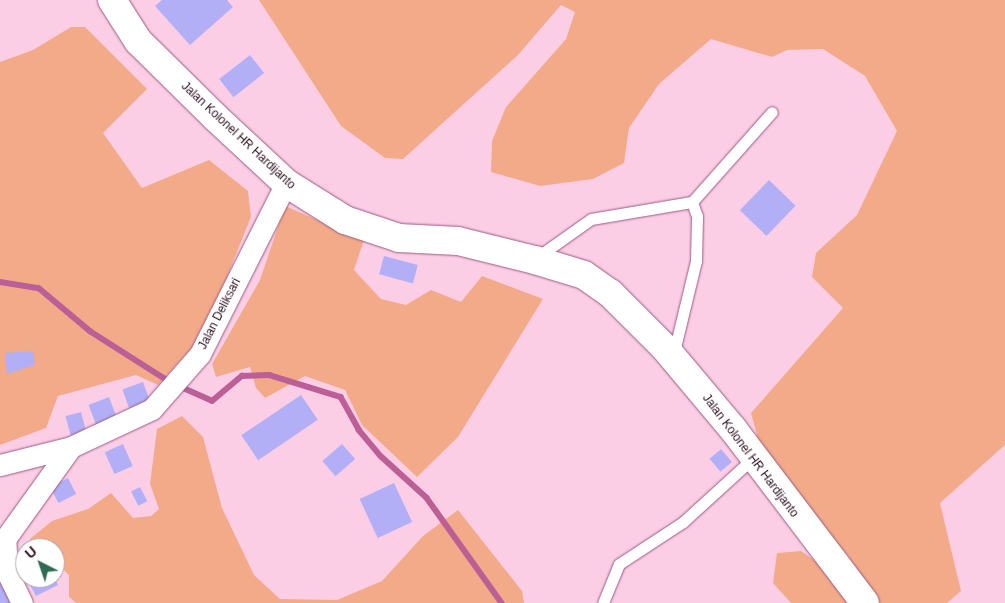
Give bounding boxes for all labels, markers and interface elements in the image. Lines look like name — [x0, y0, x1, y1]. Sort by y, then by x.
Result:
street label: Jalan Kolonel HR Hardijanto — [178, 79, 298, 193]
street label: Jalan Deliksari — [196, 276, 244, 352]
street label: Jalan Kolonel HR Hardijanto — [699, 391, 801, 521]
north arrow — [15, 538, 65, 588]
text: U — [22, 543, 40, 562]

